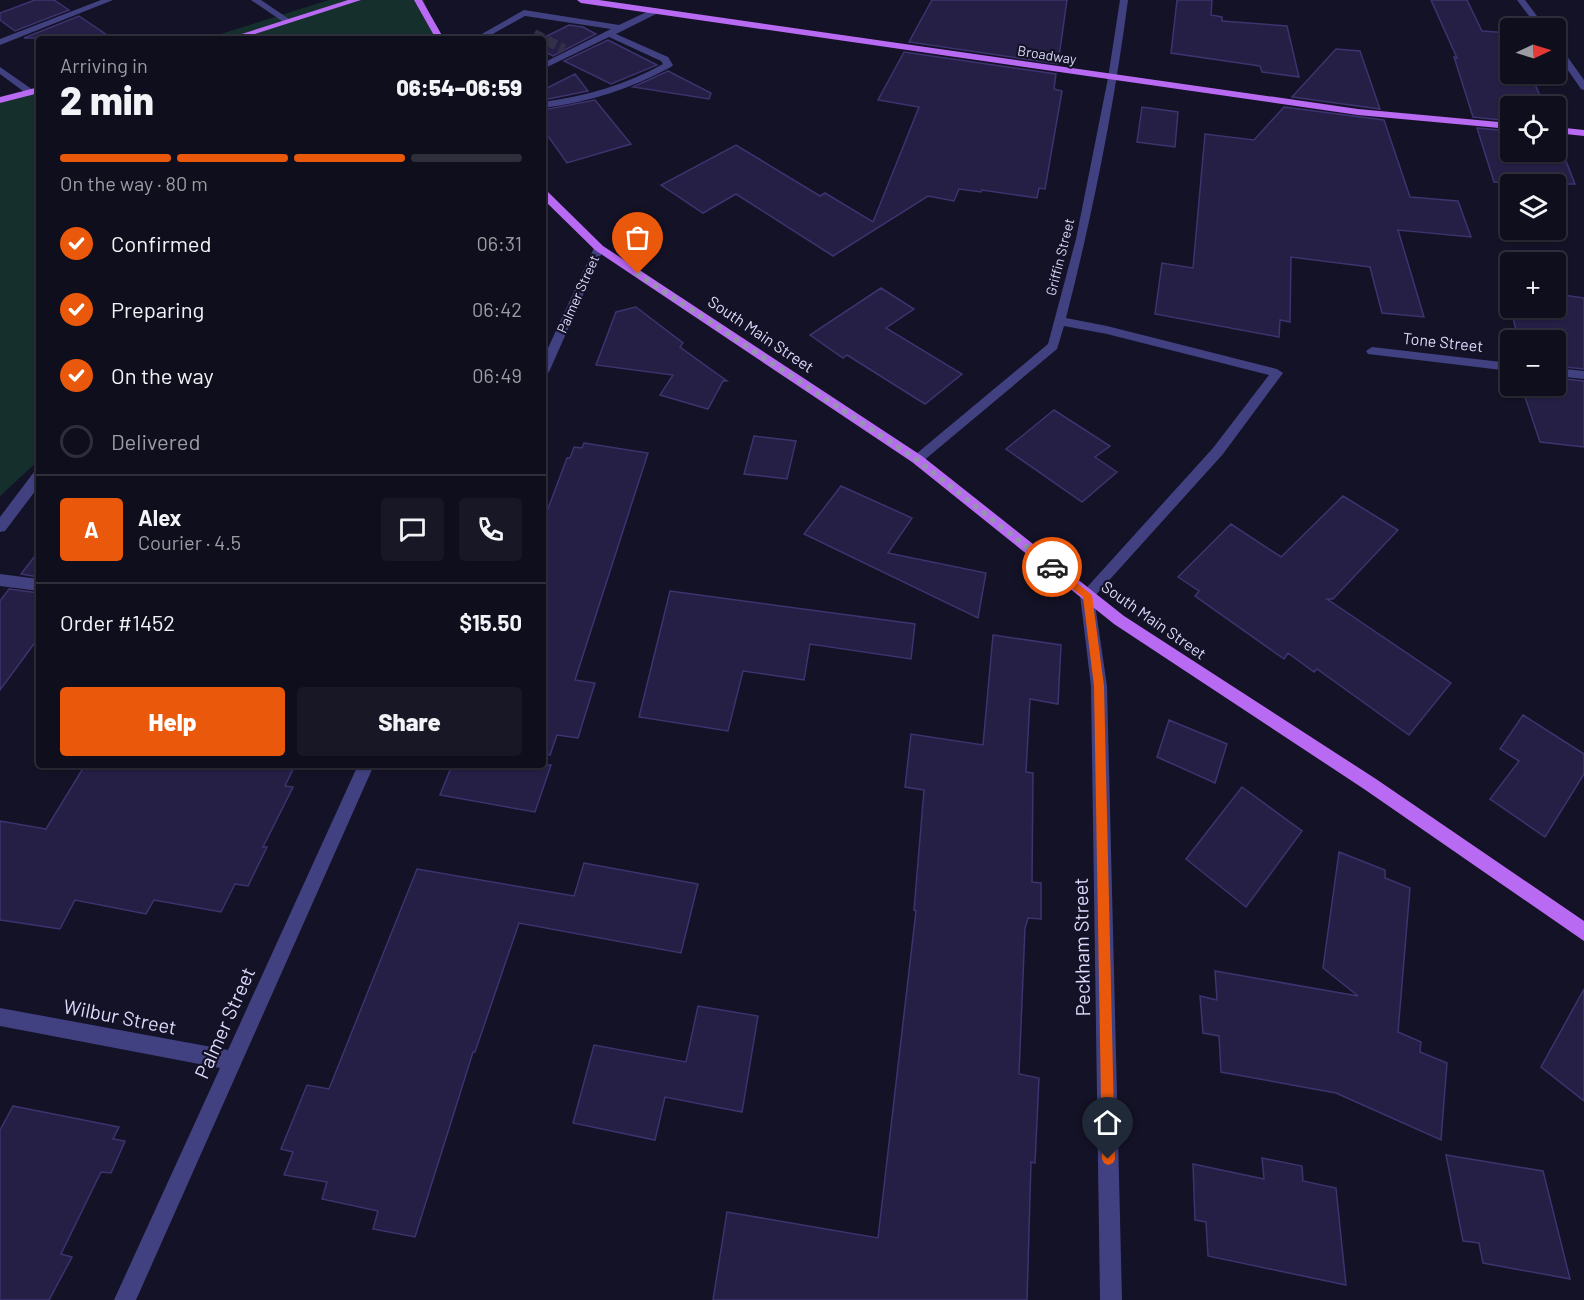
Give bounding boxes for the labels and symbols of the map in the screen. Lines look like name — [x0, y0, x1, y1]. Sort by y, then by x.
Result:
north arrow — [1500, 18, 1566, 84]
street label: Broadway — [1016, 41, 1078, 68]
pin — [612, 212, 663, 274]
street label: Griffin Street — [1042, 217, 1077, 297]
street label: Palmer Street — [553, 252, 602, 335]
street label: South Main Street — [705, 291, 818, 376]
street label: Tone Street — [1402, 328, 1484, 355]
courier — [1022, 537, 1082, 597]
street label: South Main Street — [1098, 576, 1210, 663]
street label: Peckham Street — [1068, 877, 1094, 1017]
street label: Palmer Street — [189, 963, 259, 1082]
street label: Wilbur Street — [62, 993, 179, 1039]
pin — [1082, 1097, 1133, 1159]

